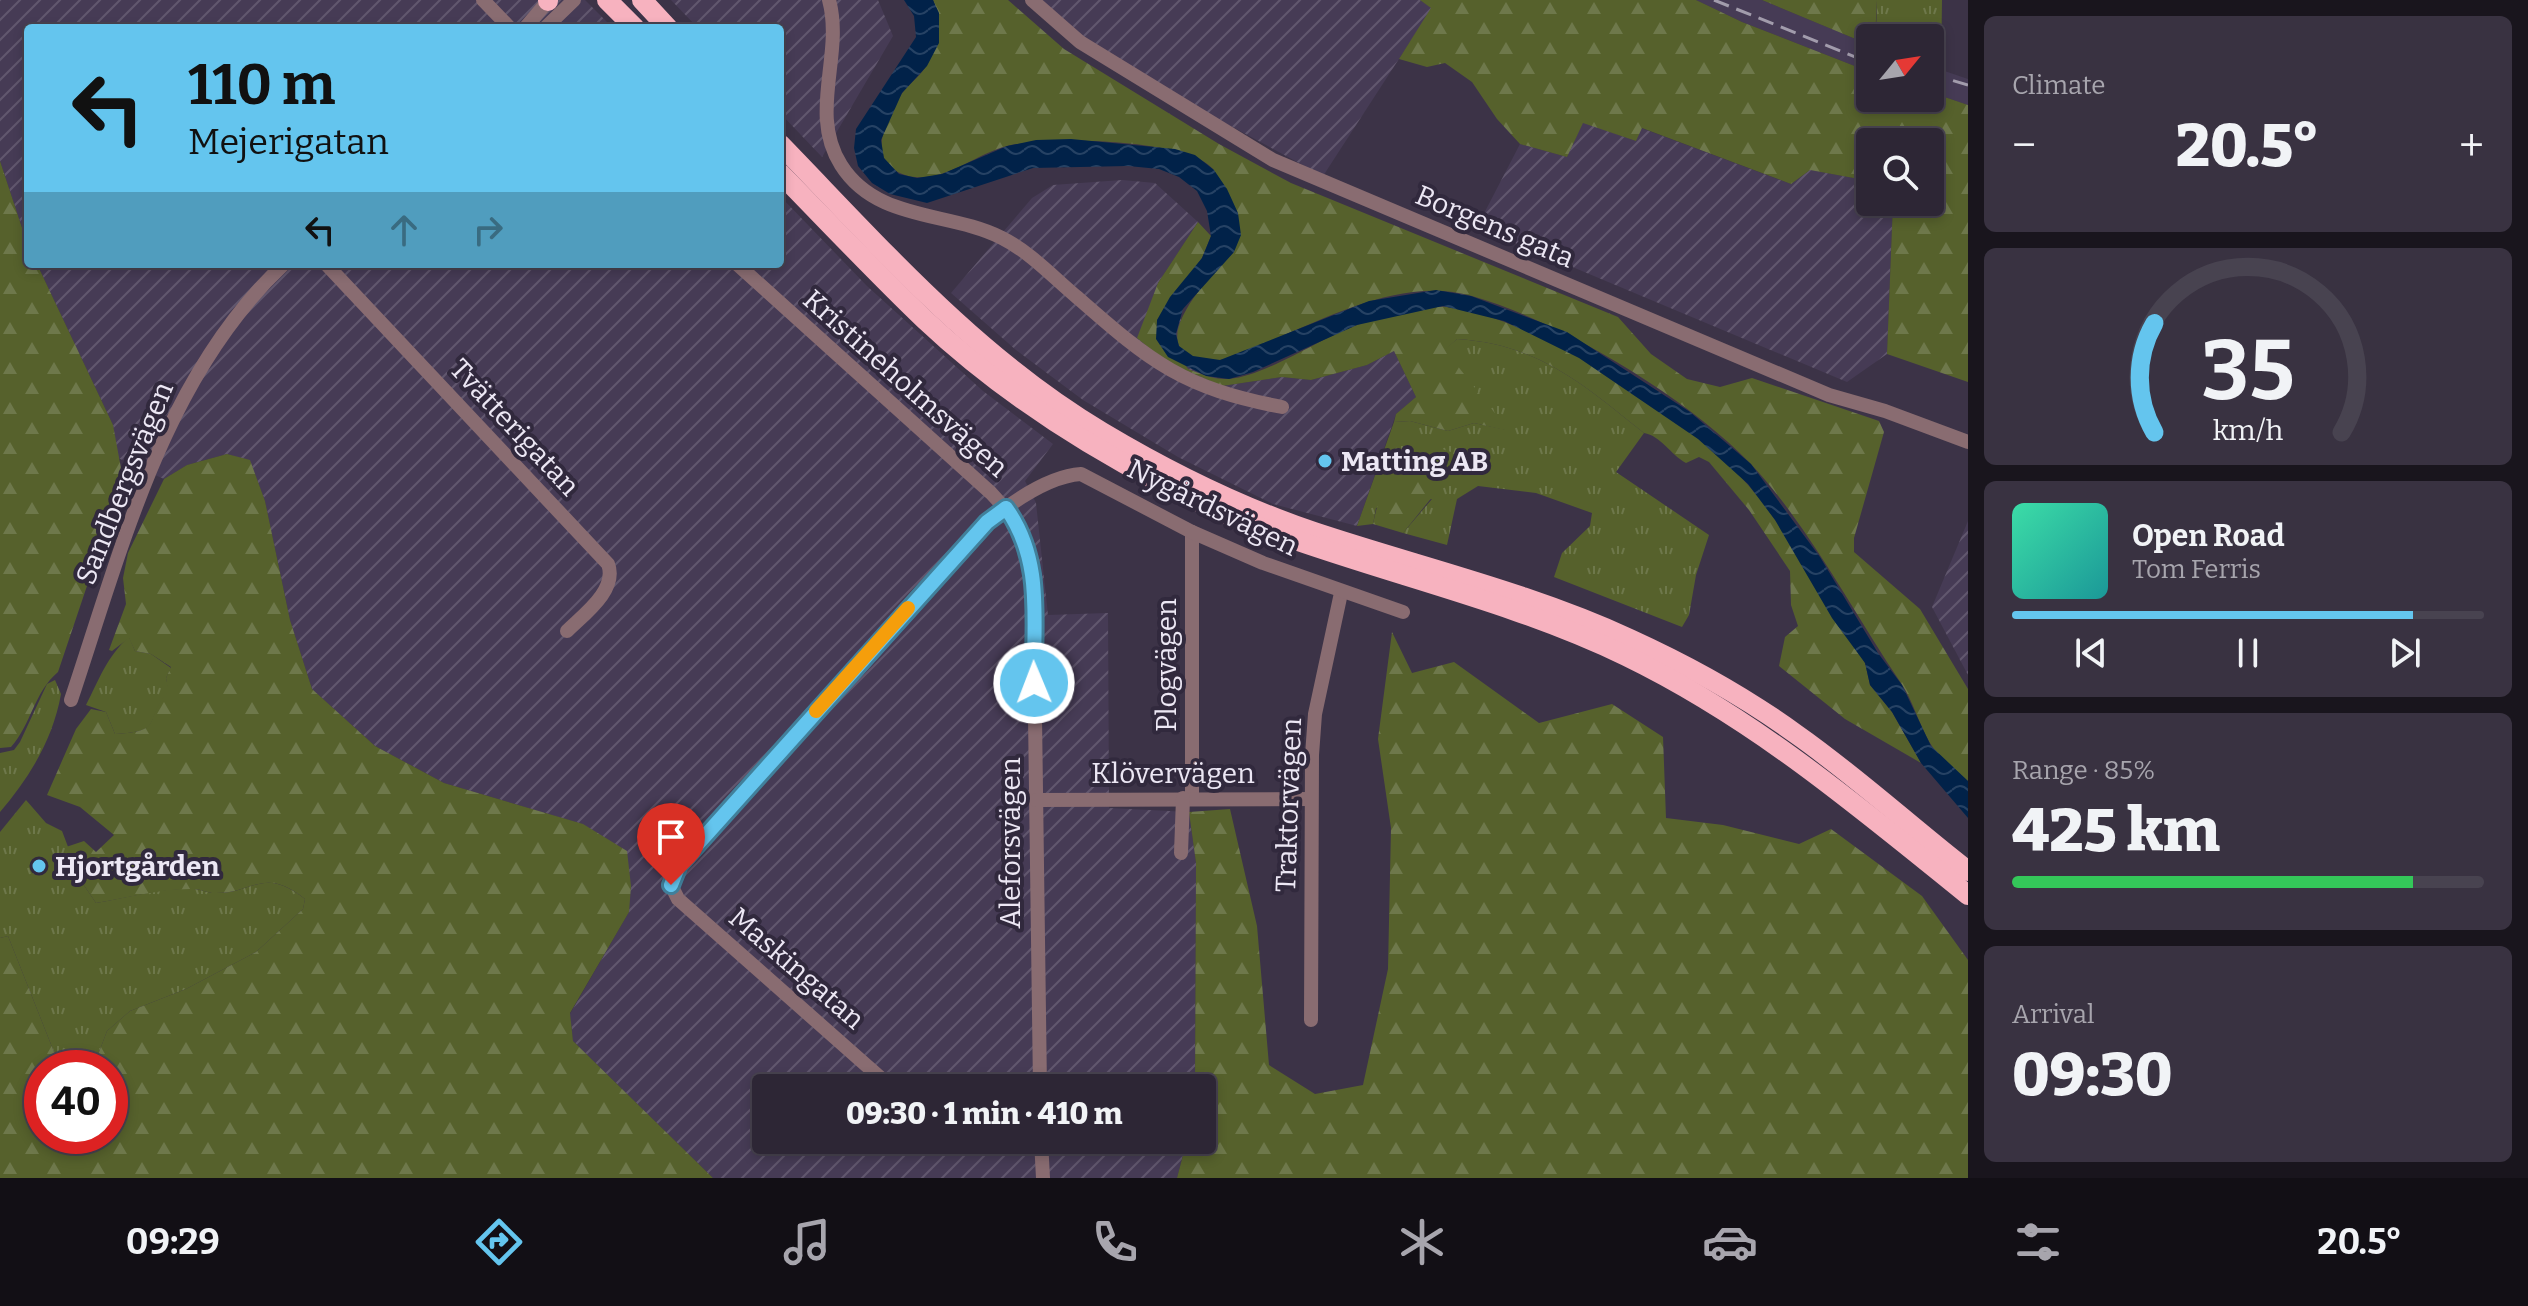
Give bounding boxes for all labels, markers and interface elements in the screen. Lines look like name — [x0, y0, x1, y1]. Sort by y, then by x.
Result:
north arrow — [1856, 24, 1944, 112]
map controls — [1856, 24, 1944, 216]
text: 110 m — [188, 52, 335, 119]
icon: left — [56, 56, 160, 160]
text: Climate — [2012, 70, 2106, 101]
text: 20.5° — [2176, 110, 2319, 182]
text: − — [2012, 119, 2036, 172]
text: + — [2459, 119, 2484, 172]
text: Mejerigatan — [188, 120, 389, 164]
button: search — [1856, 128, 1944, 216]
street label: Borgens gata — [1411, 178, 1579, 275]
icon: left — [298, 208, 342, 252]
icon: ahead — [382, 208, 426, 252]
icon: right — [466, 208, 510, 252]
street label: Kristineholmsvägen — [797, 283, 1015, 484]
text: 35 — [2201, 320, 2295, 420]
street label: Tvätterigatan — [443, 352, 586, 503]
street label: Sandbergsvägen — [69, 377, 180, 589]
text: km/h — [2213, 413, 2284, 448]
place label: Matting AB — [1341, 445, 1488, 478]
street label: Nygårdsvägen — [1122, 452, 1304, 563]
marker: Matting AB — [1316, 452, 1334, 470]
text: Open Road — [2132, 518, 2285, 554]
text: Tom Ferris — [2132, 554, 2261, 585]
street label: Plogvägen — [1150, 598, 1183, 732]
icon: previous — [2069, 631, 2113, 675]
icon: pause — [2226, 631, 2270, 675]
icon: next — [2383, 631, 2427, 675]
position arrow — [992, 641, 1076, 725]
street label: Traktorvägen — [1269, 717, 1308, 893]
text: Range · 85% — [2012, 755, 2155, 786]
street label: Aleforsvägen — [994, 757, 1027, 929]
street label: Klövervägen — [1091, 757, 1255, 790]
text: 425 km — [2012, 795, 2220, 867]
pin — [637, 803, 705, 885]
icon: arrive — [649, 815, 693, 859]
place label: Hjortgården — [55, 850, 219, 883]
marker: Hjortgården — [30, 857, 48, 875]
street label: Maskingatan — [722, 901, 871, 1036]
text: Arrival — [2012, 999, 2094, 1030]
text: 09:30 — [2012, 1039, 2173, 1111]
speed limit sign: 40 — [24, 1050, 128, 1154]
text: 09:30 · 1 min · 410 m — [846, 1096, 1122, 1132]
icon: directions — [471, 1214, 527, 1270]
icon: music — [779, 1214, 835, 1270]
icon: phone — [1087, 1214, 1143, 1270]
icon: climate — [1394, 1214, 1450, 1270]
icon: car — [1702, 1214, 1758, 1270]
icon: filters — [2010, 1214, 2066, 1270]
text: 09:29 — [126, 1220, 220, 1264]
text: 20.5° — [2317, 1220, 2402, 1264]

